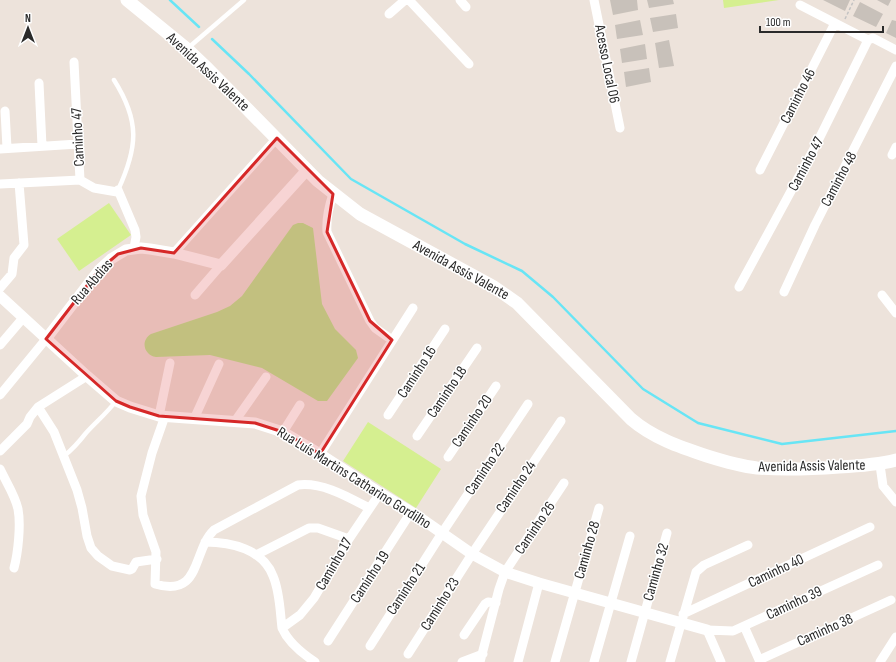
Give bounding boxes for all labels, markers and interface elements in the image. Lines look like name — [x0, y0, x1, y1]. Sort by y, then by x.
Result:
north arrow — [8, 8, 48, 48]
scale bar — [760, 8, 883, 34]
text: N — [25, 12, 31, 25]
text: 100 m — [766, 15, 791, 30]
street label: Acesso Local 06 — [590, 22, 624, 105]
street label: Avenida Assis Valente — [162, 28, 254, 115]
street label: Caminho 46 — [776, 65, 820, 127]
street label: Caminho 47 — [67, 107, 89, 167]
street label: Caminho 47 — [784, 134, 828, 194]
street label: Caminho 48 — [817, 148, 861, 210]
street label: Avenida Assis Valente — [409, 235, 512, 304]
street label: Rua Abdias — [67, 255, 117, 309]
street label: Caminho 16 — [393, 342, 441, 402]
street label: Caminho 18 — [423, 362, 471, 422]
street label: Caminho 20 — [447, 391, 497, 451]
street label: Rua Luís Martins Catharino Gordilho — [273, 423, 435, 533]
street label: Caminho 22 — [461, 439, 509, 499]
street label: Avenida Assis Valente — [757, 456, 866, 476]
street label: Caminho 24 — [492, 457, 540, 517]
street label: Caminho 26 — [511, 498, 559, 558]
street label: Caminho 28 — [570, 519, 604, 581]
street label: Caminho 17 — [311, 534, 357, 594]
street label: Caminho 32 — [639, 541, 673, 603]
street label: Caminho 19 — [346, 547, 394, 607]
street label: Caminho 40 — [745, 550, 807, 592]
street label: Caminho 21 — [382, 559, 430, 619]
street label: Caminho 23 — [416, 574, 464, 634]
street label: Caminho 39 — [763, 582, 825, 624]
street label: Caminho 38 — [794, 609, 856, 651]

